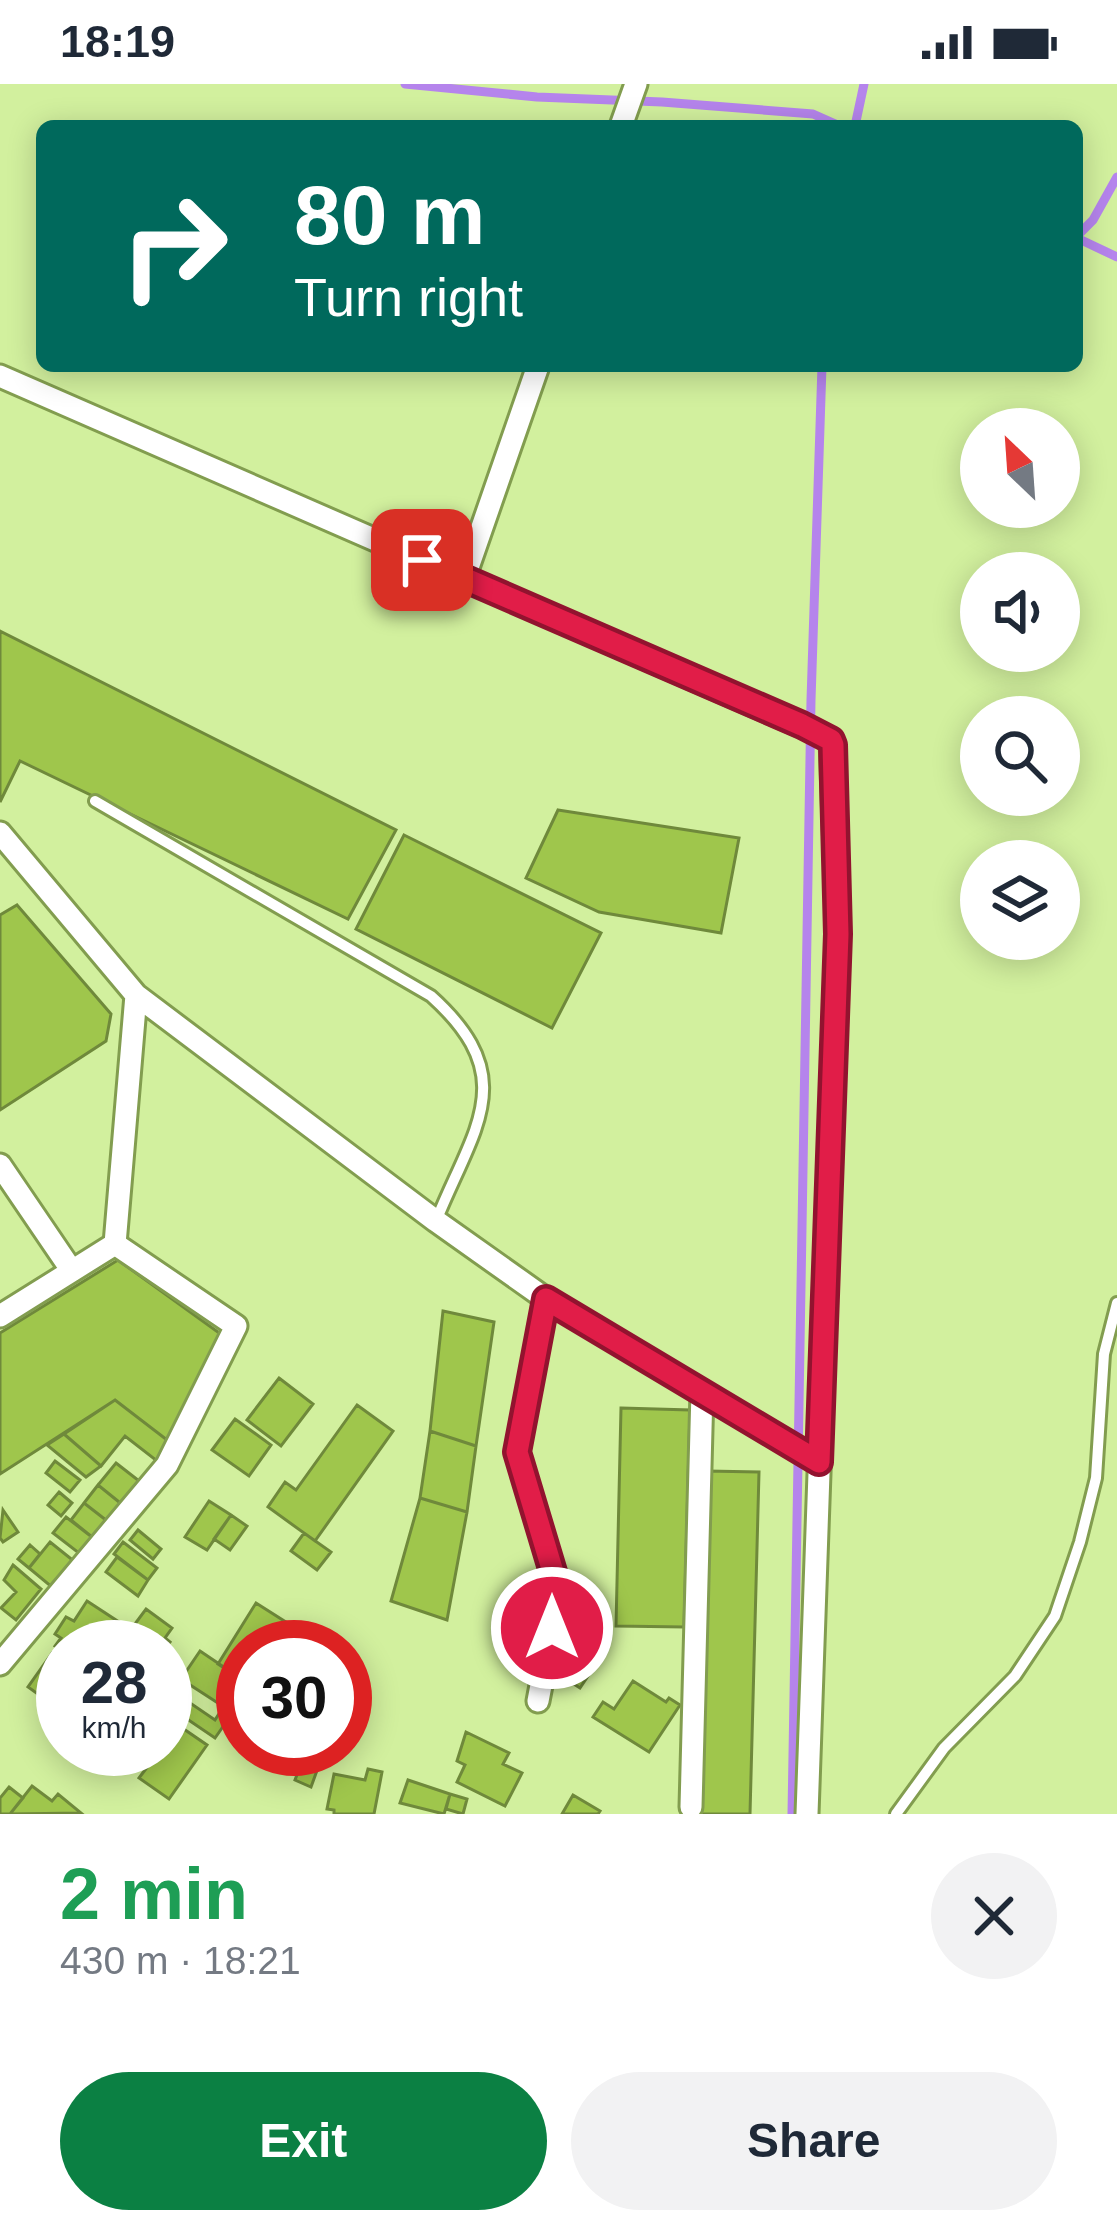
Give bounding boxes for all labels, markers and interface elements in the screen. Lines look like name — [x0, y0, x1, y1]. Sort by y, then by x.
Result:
text: 18:19 — [60, 16, 175, 67]
icon: right — [96, 168, 252, 324]
text: 80 m — [294, 168, 485, 262]
text: Turn right — [294, 267, 523, 327]
north arrow — [960, 408, 1080, 528]
map controls — [960, 408, 1080, 960]
pin — [371, 509, 473, 611]
icon: arrive — [389, 527, 455, 593]
button: sound — [960, 552, 1080, 672]
button: search — [960, 696, 1080, 816]
button: layers — [960, 840, 1080, 960]
position arrow — [489, 1565, 615, 1691]
speed limit sign: 30 — [216, 1620, 372, 1776]
text: 28 — [81, 1649, 147, 1716]
text: km/h — [81, 1711, 147, 1744]
button: close — [931, 1853, 1057, 1979]
text: 2 min — [60, 1854, 248, 1934]
text: 430 m · 18:21 — [60, 1939, 301, 1982]
button: Exit — [60, 2072, 547, 2210]
button: Share — [571, 2072, 1057, 2210]

